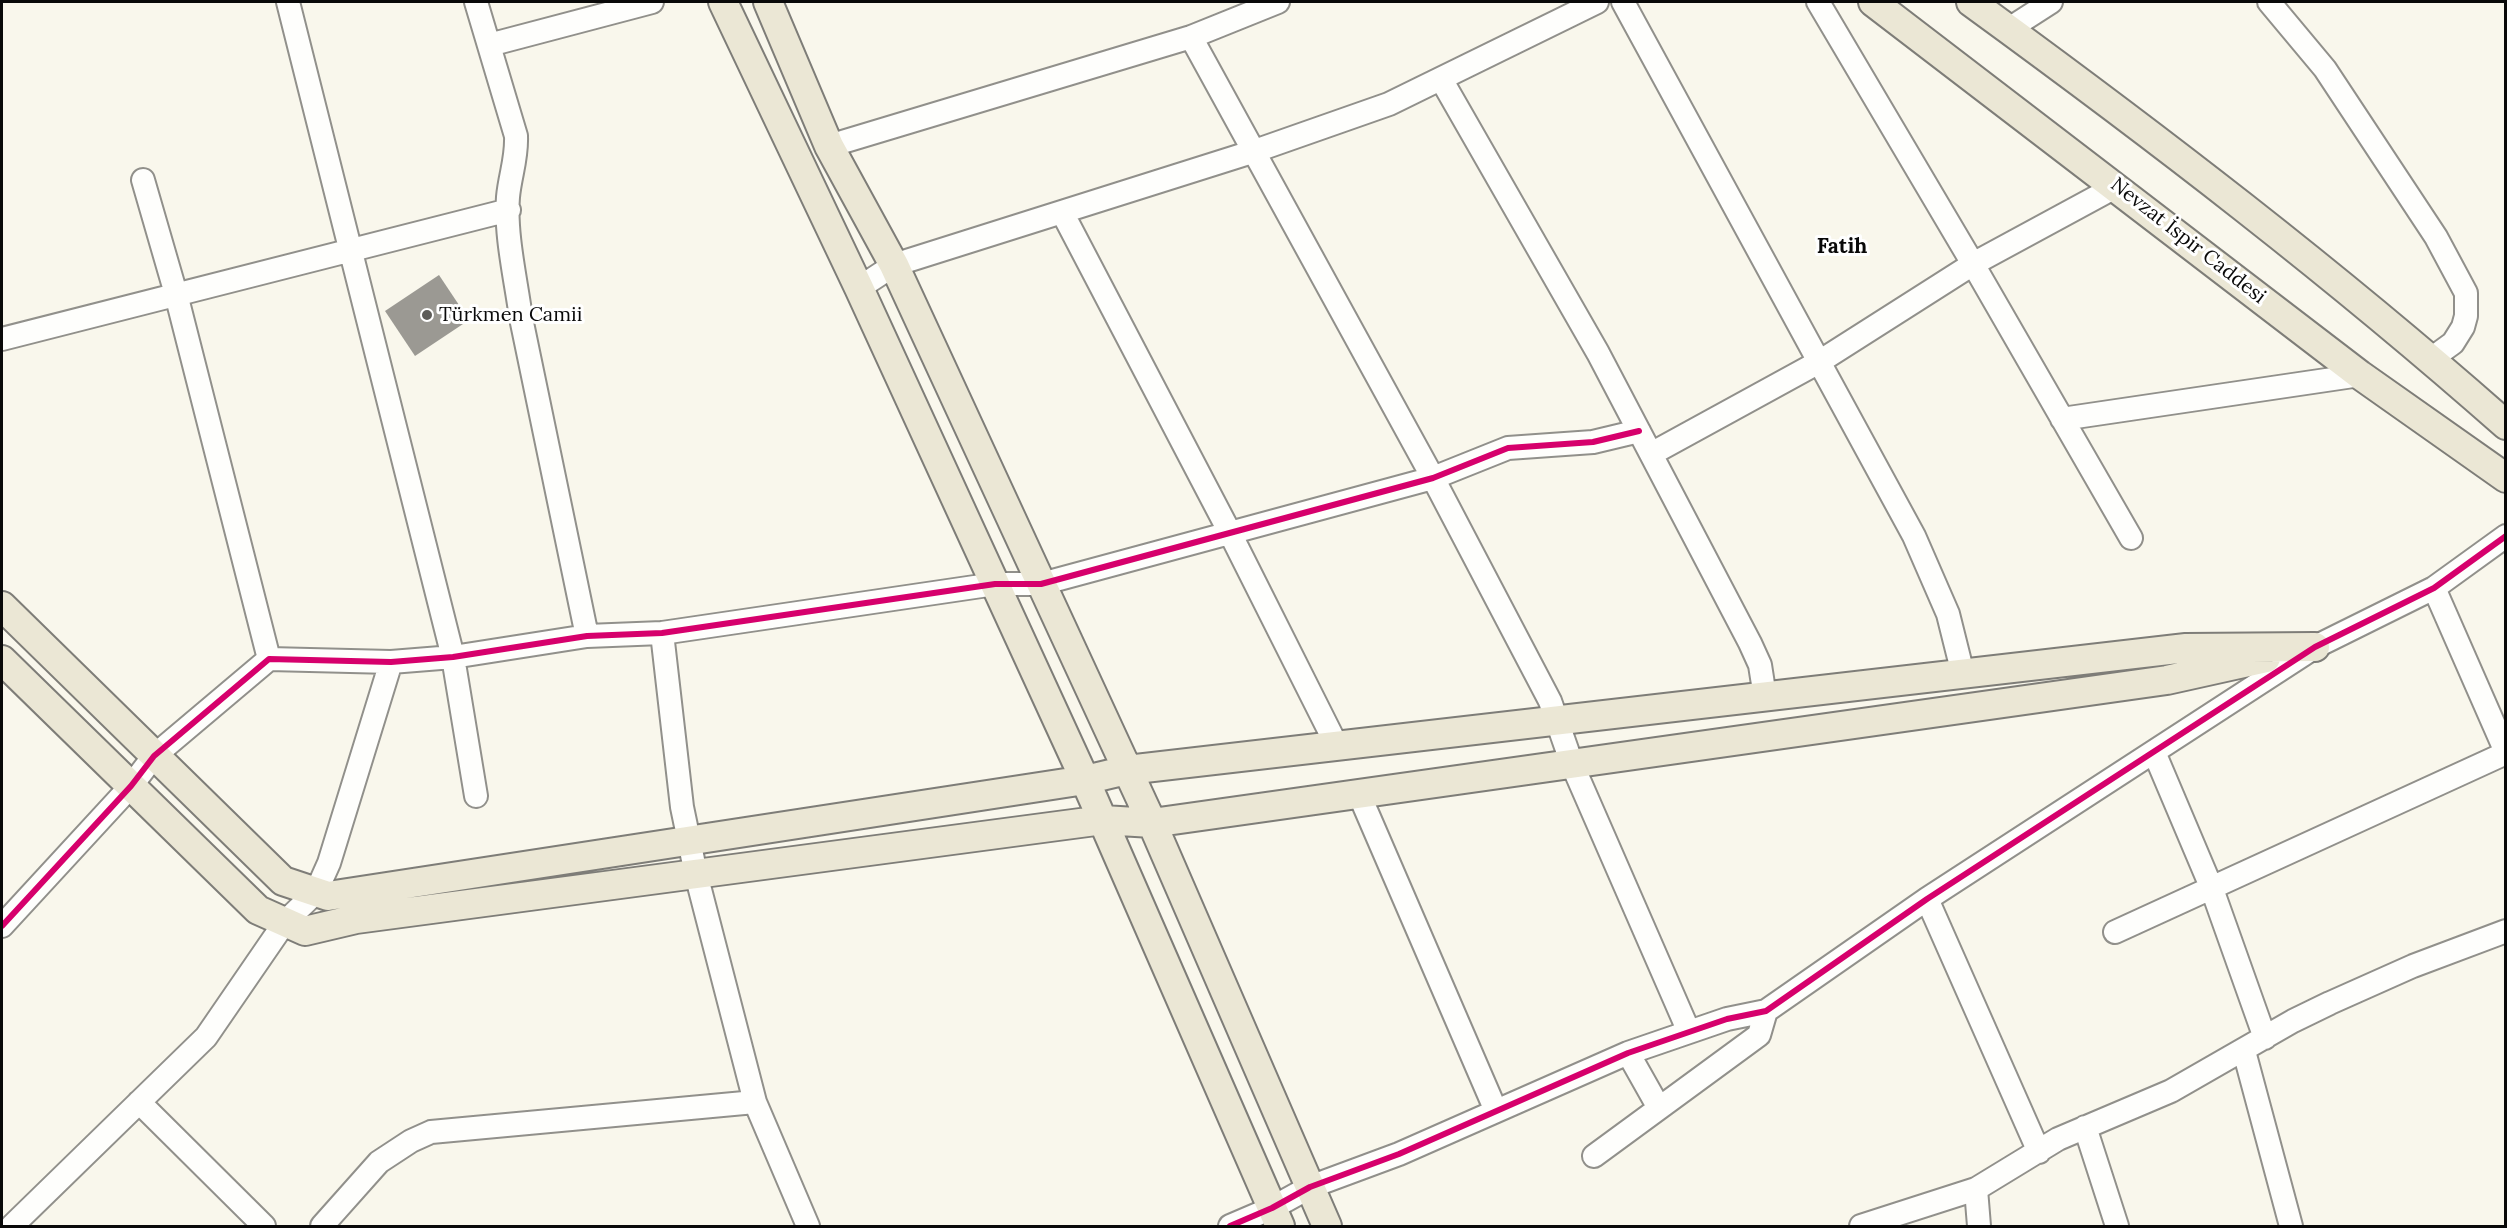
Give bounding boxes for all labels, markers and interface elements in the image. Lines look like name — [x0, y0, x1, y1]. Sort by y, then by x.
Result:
street label: Nevzat İspir Caddesi — [2106, 173, 2270, 309]
district label: Fatih — [1817, 234, 1867, 260]
place label: Türkmen Camii — [439, 303, 582, 327]
marker: Türkmen Camii — [420, 308, 434, 322]

